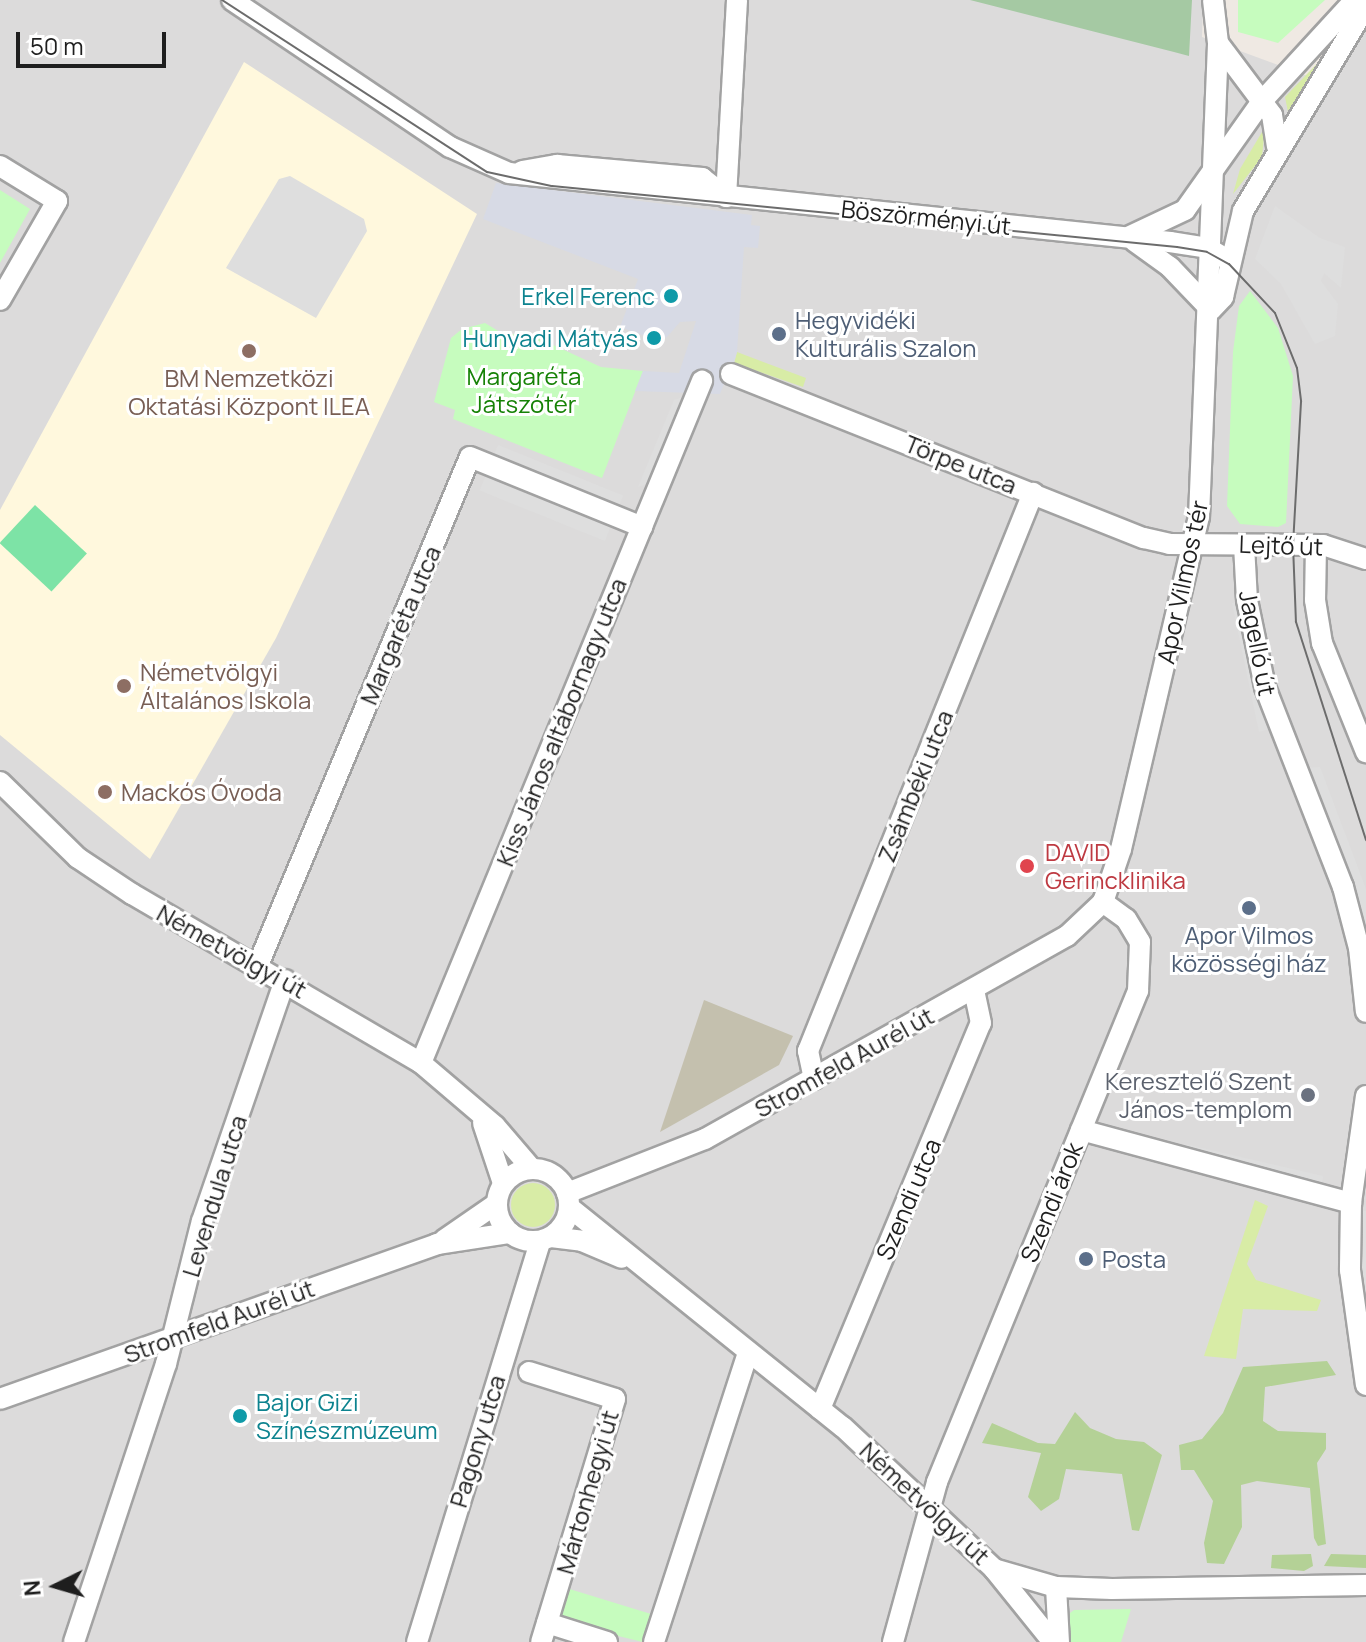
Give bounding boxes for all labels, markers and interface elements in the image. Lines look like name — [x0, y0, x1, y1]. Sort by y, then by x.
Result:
scale bar — [20, 16, 170, 66]
text: 50 m — [30, 29, 84, 62]
street label: Böszörményi út — [840, 194, 1012, 240]
place label: Erkel Ferenc — [521, 282, 655, 310]
marker: Erkel Ferenc — [662, 287, 680, 305]
place label: Hegyvidéki Kulturális Szalon — [795, 306, 976, 362]
place label: Hunyadi Mátyás — [463, 324, 638, 352]
marker: Hegyvidéki Kulturális Szalon — [770, 325, 788, 343]
marker: Hunyadi Mátyás — [645, 329, 663, 347]
marker: BM Nemzetközi Oktatási Központ ILEA — [240, 342, 258, 360]
park label: Margaréta Játszótér — [467, 362, 581, 418]
place label: BM Nemzetközi Oktatási Központ ILEA — [128, 364, 370, 420]
street label: Törpe utca — [901, 429, 1021, 499]
street label: Apor Vilmos tér — [1151, 498, 1213, 666]
street label: Lejtő út — [1238, 529, 1324, 561]
street label: Margaréta utca — [354, 541, 446, 709]
street label: Kiss János altábornagy utca — [490, 574, 632, 870]
street label: Jagelló út — [1234, 588, 1282, 698]
place label: Németvölgyi Általános Iskola — [140, 658, 311, 714]
marker: Németvölgyi Általános Iskola — [115, 677, 133, 695]
street label: Zsámbéki utca — [871, 706, 959, 866]
place label: Mackós Óvoda — [121, 778, 282, 806]
marker: Mackós Óvoda — [96, 783, 114, 801]
place label: DAVID Gerincklinika — [1045, 838, 1186, 894]
marker: DAVID Gerincklinika — [1016, 855, 1038, 877]
street label: Németvölgyi út — [152, 898, 312, 1004]
marker: Apor Vilmos közösségi ház — [1240, 899, 1258, 917]
place label: Apor Vilmos közösségi ház — [1171, 921, 1327, 977]
street label: Stromfeld Aurél út — [749, 1001, 939, 1123]
place label: Keresztelő Szent János-templom — [1105, 1067, 1292, 1123]
marker: Keresztelő Szent János-templom — [1299, 1086, 1317, 1104]
street label: Levendula utca — [176, 1112, 252, 1280]
street label: Szendi utca — [870, 1134, 946, 1264]
street label: Szendi árok — [1014, 1138, 1088, 1266]
place label: Posta — [1102, 1245, 1166, 1273]
marker: Posta — [1077, 1250, 1095, 1268]
street label: Stromfeld Aurél út — [120, 1273, 318, 1369]
street label: Pagony utca — [443, 1371, 511, 1511]
place label: Bajor Gizi Színészmúzeum — [256, 1388, 438, 1444]
marker: Bajor Gizi Színészmúzeum — [231, 1407, 249, 1425]
street label: Mártonhegyi út — [550, 1407, 624, 1577]
street label: Németvölgyi út — [854, 1436, 996, 1570]
north arrow — [16, 1546, 96, 1626]
text: N — [16, 1579, 48, 1597]

